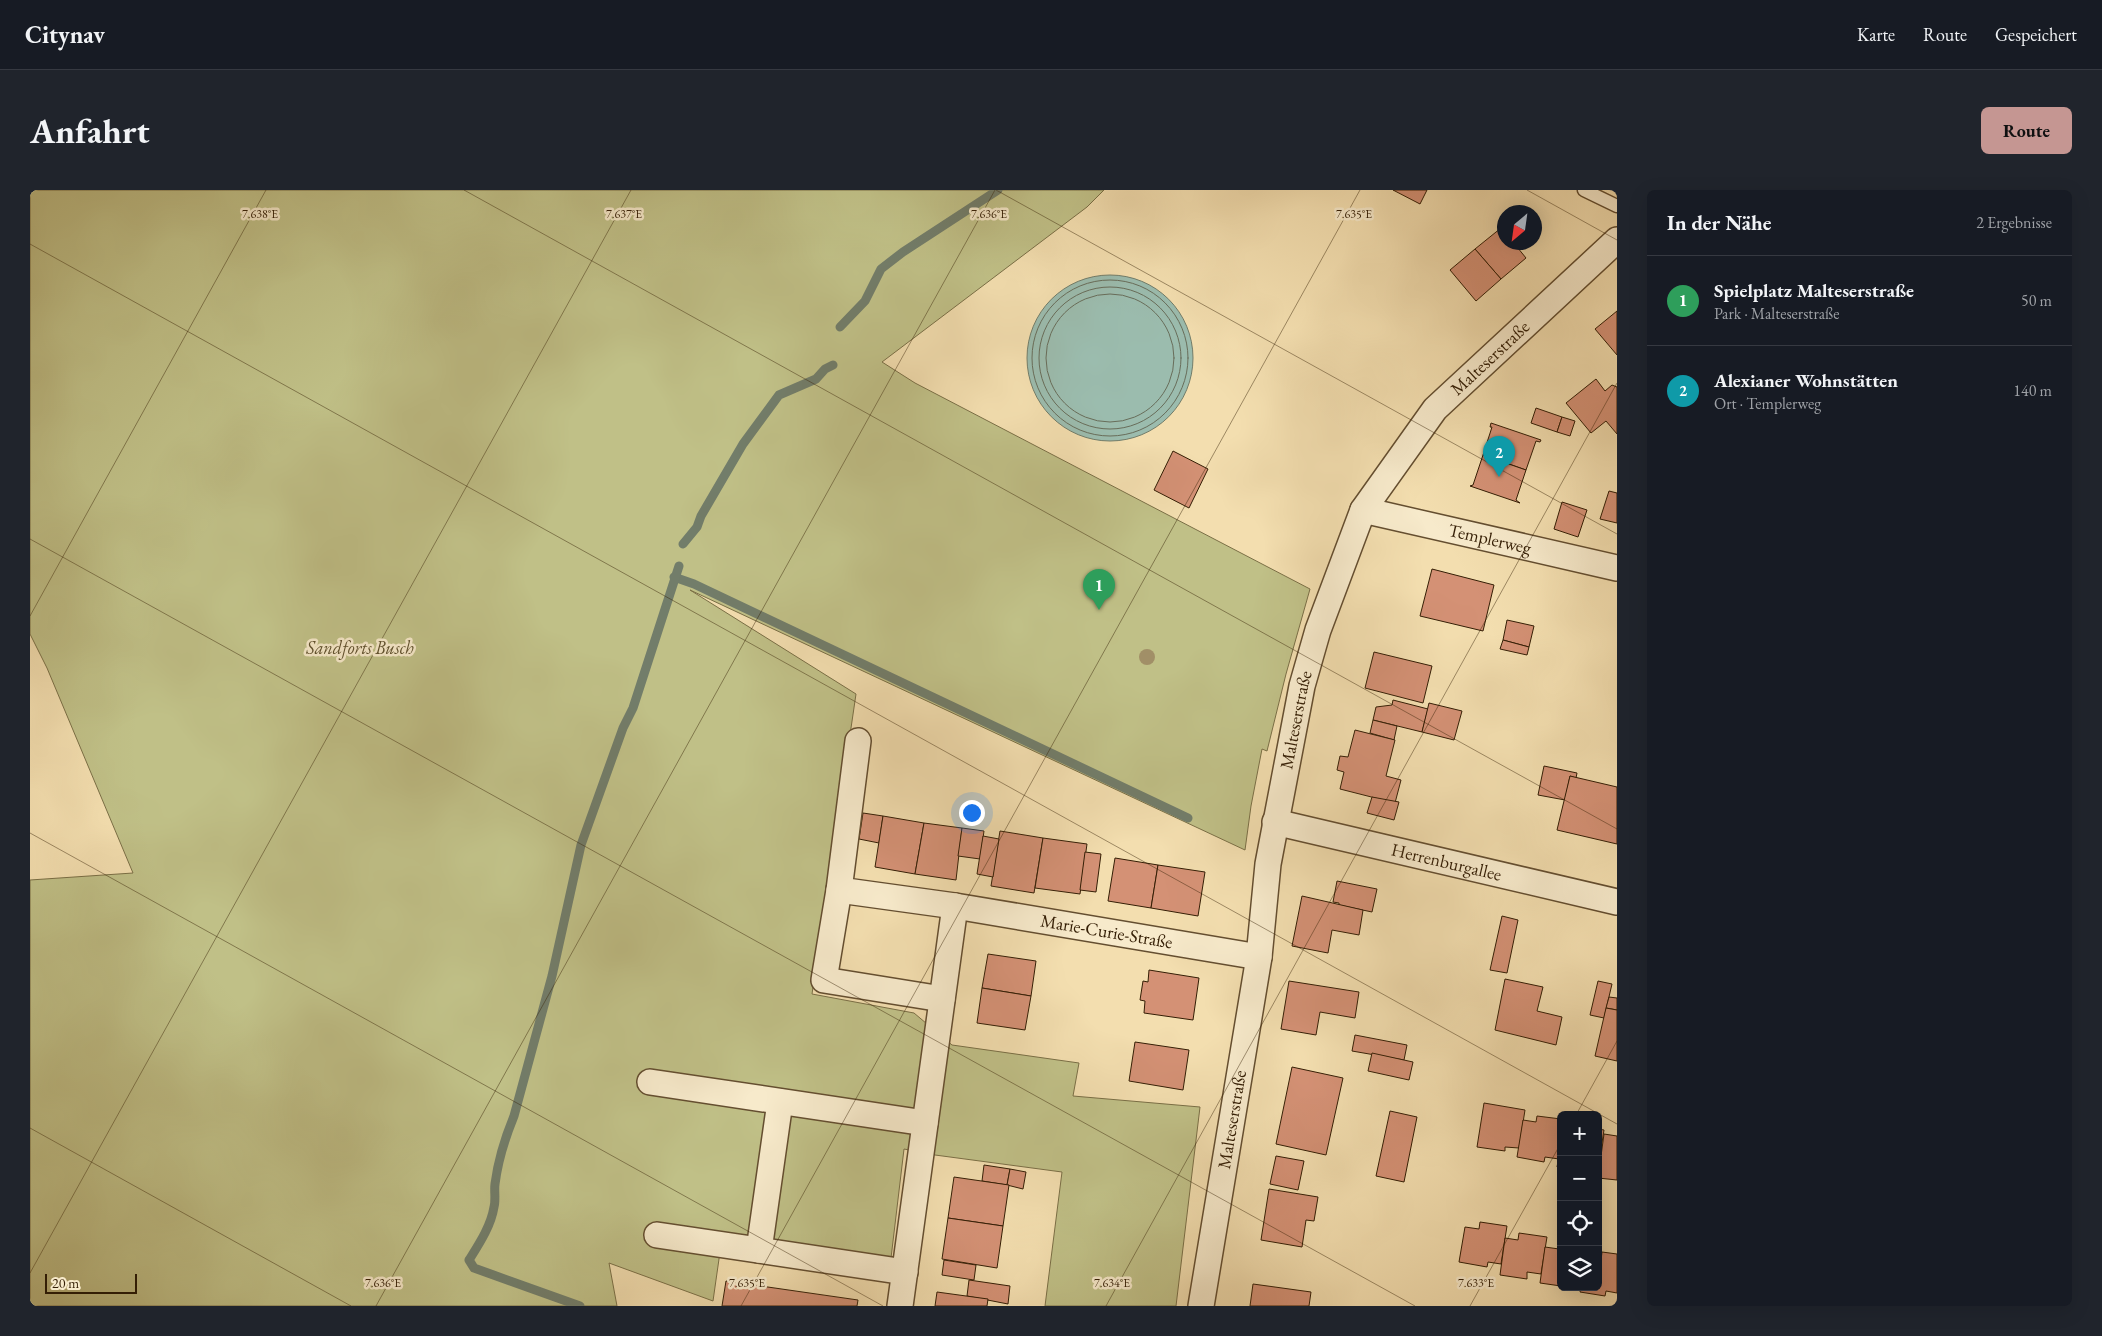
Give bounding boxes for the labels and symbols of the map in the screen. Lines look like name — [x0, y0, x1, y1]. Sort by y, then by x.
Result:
north arrow — [1497, 205, 1542, 250]
text: 7.638°E — [242, 206, 278, 222]
text: 7.637°E — [606, 206, 642, 222]
text: 7.636°E — [971, 206, 1007, 222]
text: 7.635°E — [1336, 206, 1372, 222]
street label: Malteserstraße — [1445, 315, 1534, 400]
pin: 2 — [1483, 436, 1515, 477]
street label: Templerweg — [1446, 518, 1534, 559]
pin: 1 — [1083, 569, 1115, 610]
park label: Sandforts Busch — [305, 636, 414, 660]
street label: Malteserstraße — [1274, 668, 1317, 771]
your location — [959, 800, 985, 826]
street label: Herrenburgallee — [1389, 838, 1504, 886]
street label: Marie-Curie-Straße — [1039, 909, 1174, 953]
street label: Malteserstraße — [1212, 1068, 1251, 1171]
scale bar — [45, 1271, 138, 1294]
text: 7.636°E — [365, 1275, 401, 1291]
text: 7.635°E — [729, 1275, 765, 1291]
text: 7.634°E — [1094, 1275, 1130, 1291]
text: 7.633°E — [1458, 1275, 1494, 1291]

